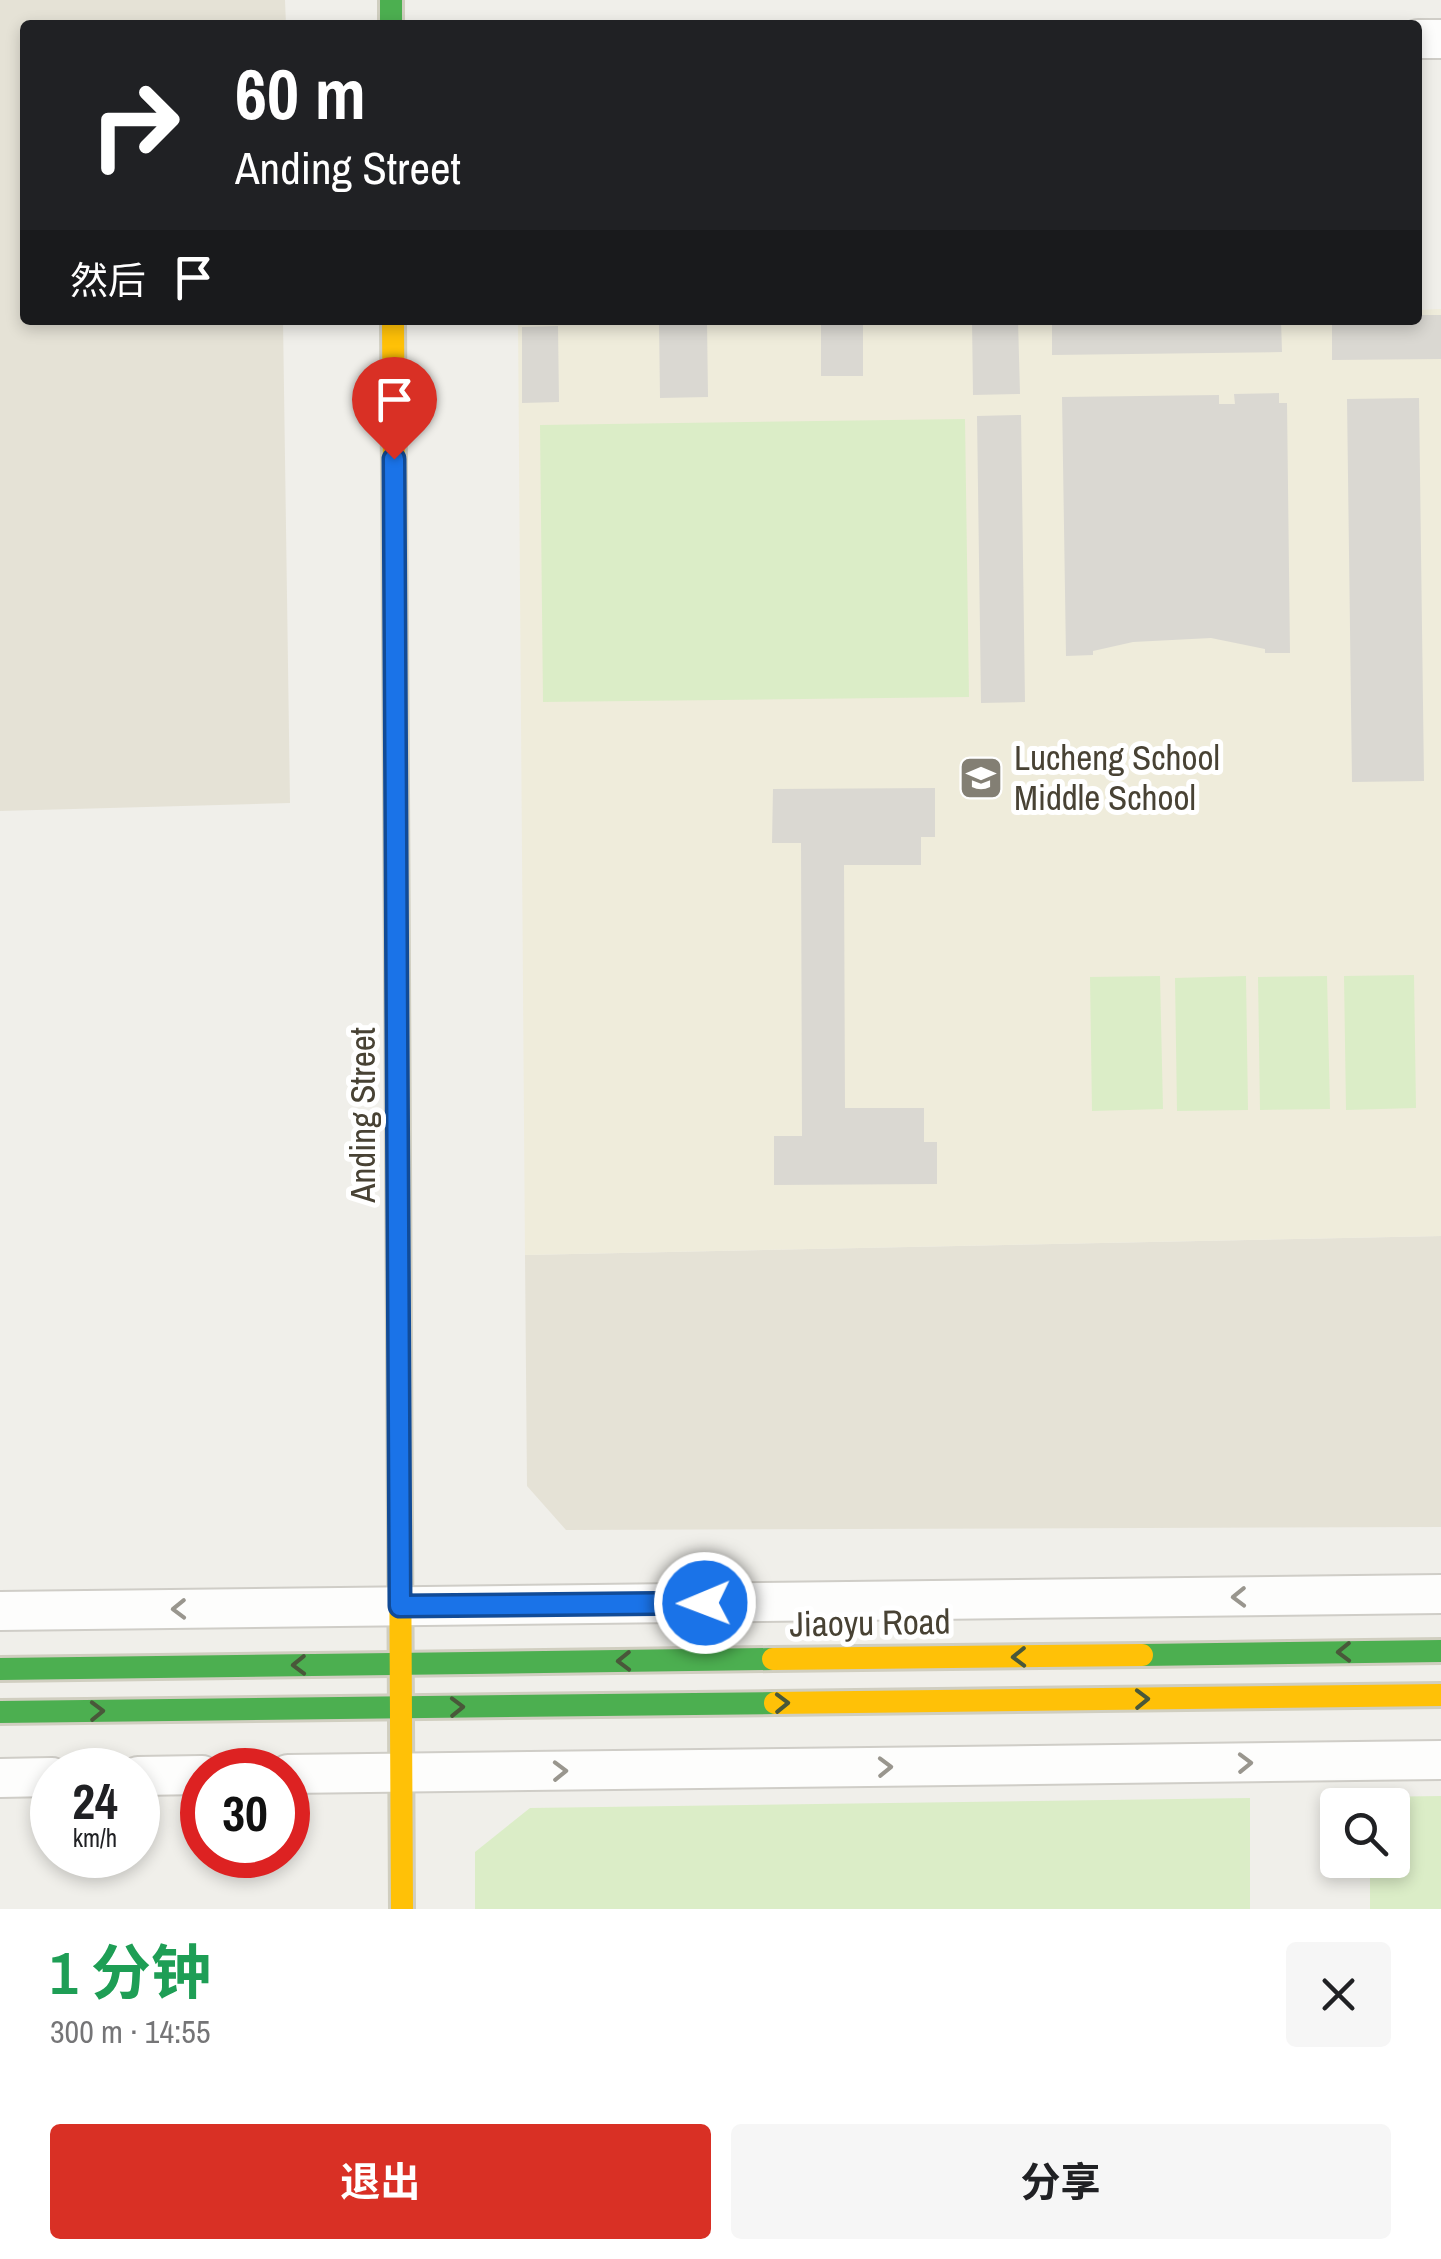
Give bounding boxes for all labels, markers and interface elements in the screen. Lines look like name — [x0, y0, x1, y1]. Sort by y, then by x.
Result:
text: 60 m — [235, 47, 366, 141]
icon: right — [70, 60, 200, 190]
text: Anding Street — [235, 137, 461, 198]
icon: arrive — [166, 250, 221, 305]
text: 然后 — [70, 255, 146, 306]
pin — [352, 357, 437, 460]
icon: arrive — [367, 372, 422, 427]
place label: Lucheng School Middle School — [1014, 734, 1220, 821]
school or university icon: Lucheng School Middle School — [958, 755, 1004, 801]
street label: Anding Street — [339, 1027, 386, 1204]
position arrow — [653, 1551, 757, 1655]
one-way arrow — [1230, 1586, 1246, 1608]
one-way arrow — [170, 1598, 186, 1620]
street label: Jiaoyu Road — [789, 1598, 951, 1647]
one-way arrow — [1335, 1642, 1351, 1663]
one-way arrow — [1010, 1646, 1026, 1667]
one-way arrow — [615, 1651, 631, 1672]
one-way arrow — [290, 1654, 306, 1676]
one-way arrow — [1136, 1688, 1151, 1710]
one-way arrow — [776, 1692, 791, 1714]
one-way arrow — [450, 1696, 466, 1718]
one-way arrow — [90, 1700, 106, 1722]
speed limit sign: 30 — [180, 1748, 310, 1878]
one-way arrow — [1238, 1752, 1253, 1774]
one-way arrow — [878, 1756, 893, 1778]
one-way arrow — [552, 1760, 568, 1782]
text: 24 — [72, 1767, 118, 1835]
map controls — [1320, 1788, 1410, 1878]
button: search — [1320, 1788, 1410, 1878]
text: km/h — [73, 1821, 117, 1855]
text: 1 分钟 — [50, 1932, 211, 2013]
button: close — [1286, 1942, 1391, 2047]
text: 300 m · 14:55 — [50, 2010, 210, 2053]
button: 退出 — [50, 2124, 711, 2239]
button: 分享 — [731, 2124, 1391, 2239]

